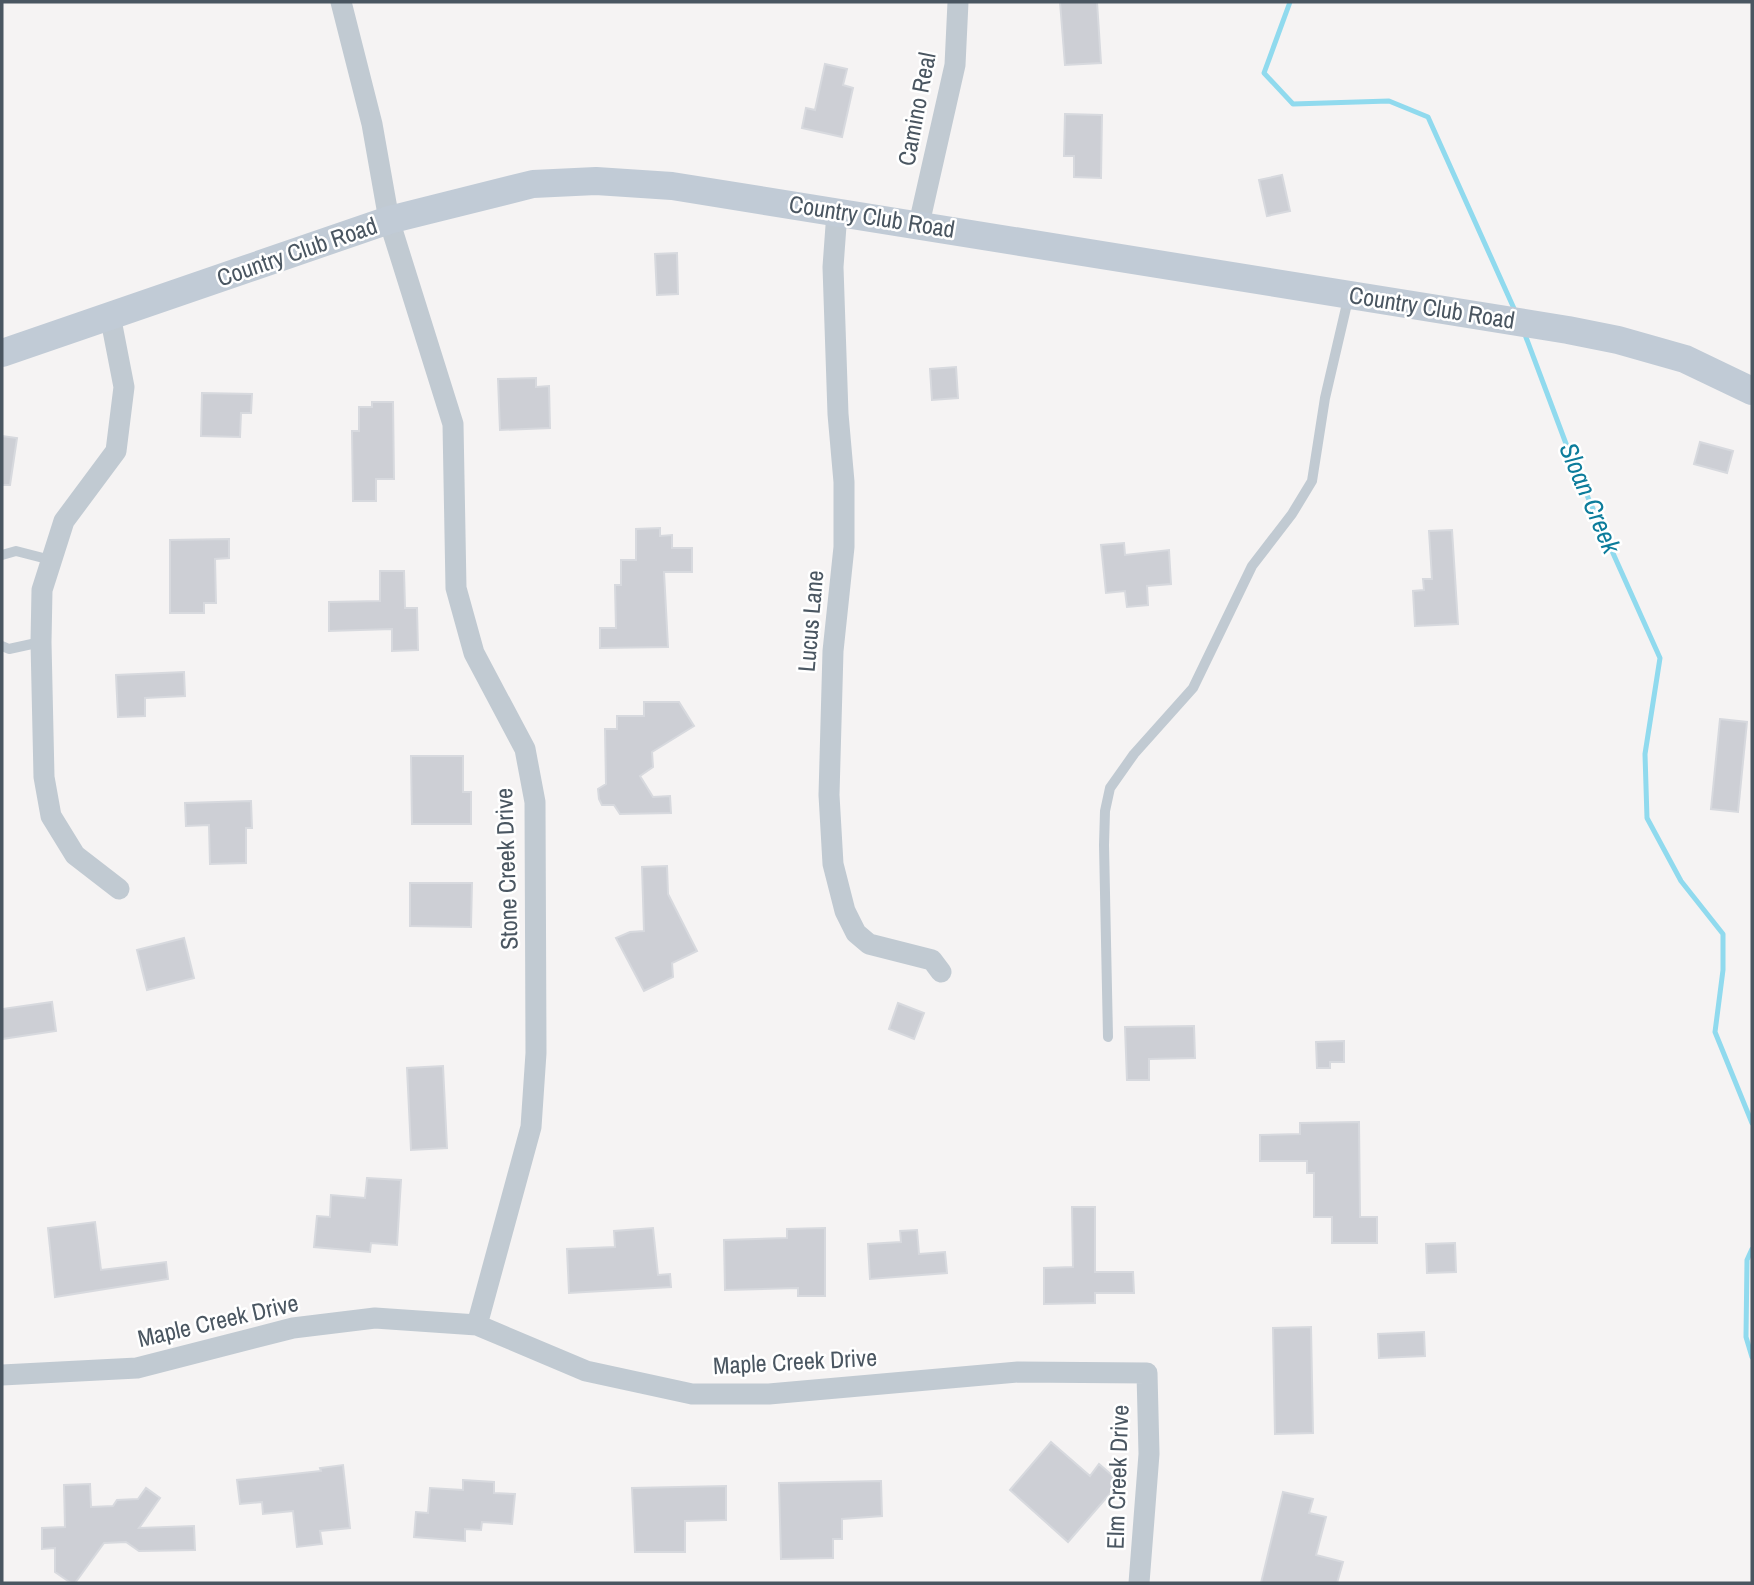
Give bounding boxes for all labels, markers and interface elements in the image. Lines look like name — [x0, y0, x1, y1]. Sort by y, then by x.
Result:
street label: Camino Real — [889, 49, 943, 168]
street label: Country Club Road — [787, 187, 957, 245]
street label: Country Club Road — [212, 209, 381, 293]
street label: Country Club Road — [1347, 278, 1517, 336]
water label: Sloan Creek — [1551, 437, 1630, 560]
street label: Lucus Lane — [790, 569, 830, 673]
street label: Stone Creek Drive — [487, 788, 525, 950]
street label: Maple Creek Drive — [134, 1286, 301, 1354]
street label: Maple Creek Drive — [712, 1341, 878, 1381]
street label: Elm Creek Drive — [1098, 1404, 1136, 1550]

